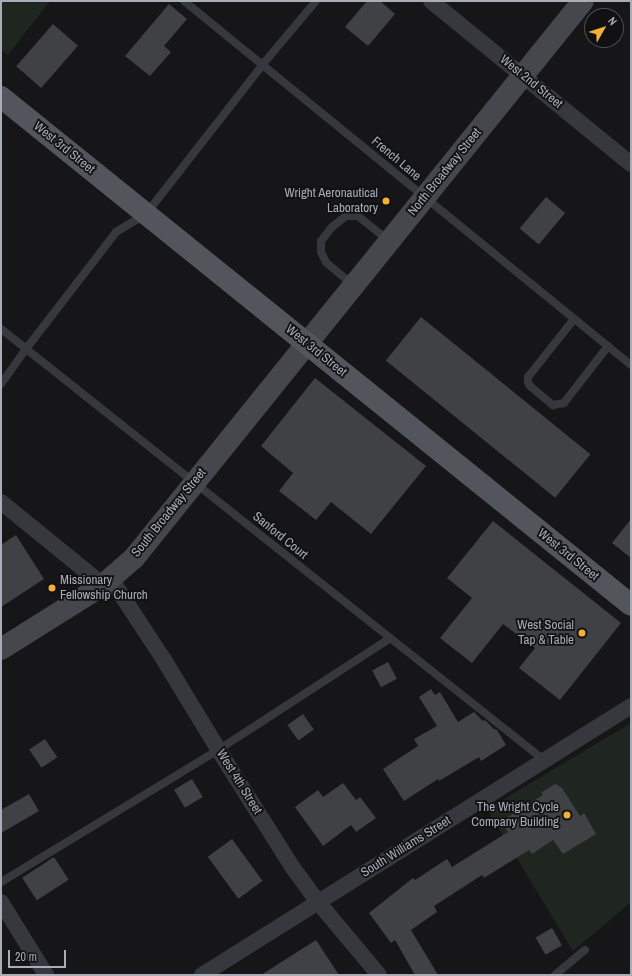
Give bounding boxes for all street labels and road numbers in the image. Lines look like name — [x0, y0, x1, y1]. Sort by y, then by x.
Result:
street label: West 2nd Street — [496, 52, 566, 112]
street label: West 3rd Street — [30, 119, 98, 177]
street label: North Broadway Street — [405, 125, 485, 219]
street label: French Lane — [368, 134, 424, 184]
street label: West 3rd Street — [282, 322, 350, 380]
street label: South Broadway Street — [128, 465, 210, 561]
street label: Sanford Court — [249, 509, 311, 563]
street label: West 3rd Street — [534, 526, 602, 584]
street label: West 4th Street — [213, 747, 265, 817]
street label: South Williams Street — [358, 813, 454, 881]

